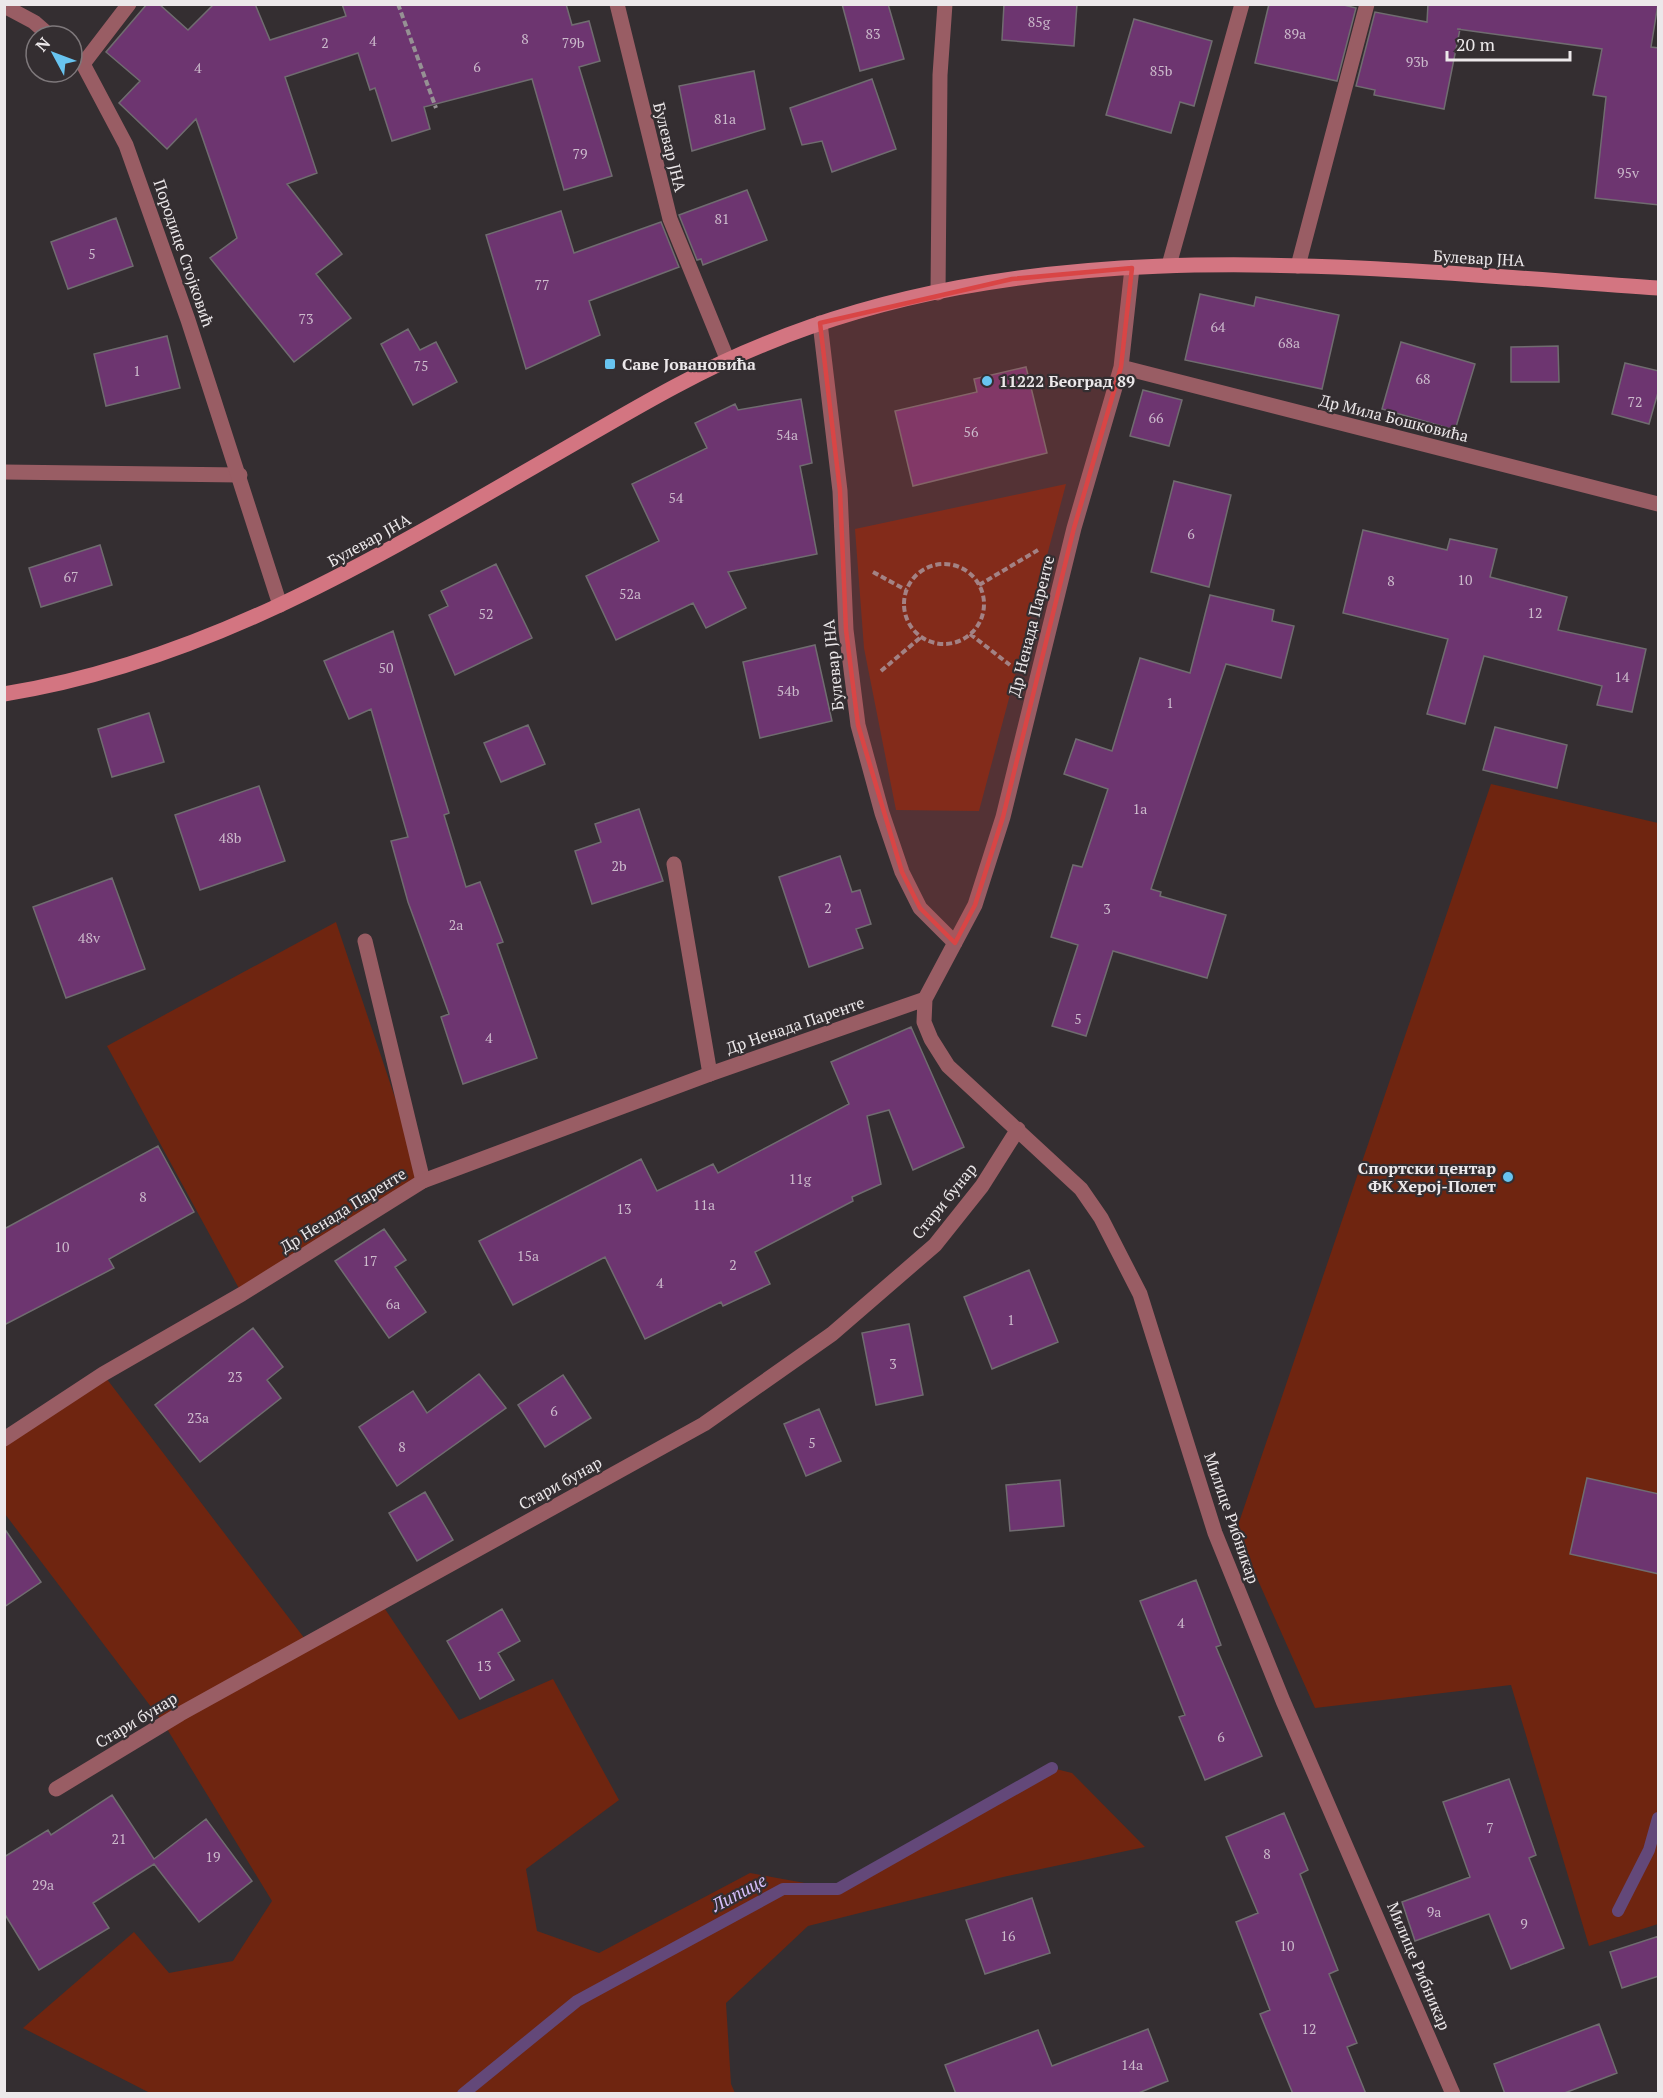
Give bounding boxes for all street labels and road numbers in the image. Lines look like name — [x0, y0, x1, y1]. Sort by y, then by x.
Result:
street label: Булевар ЈНА — [648, 100, 692, 194]
street label: Породице Стојковић — [148, 176, 220, 330]
street label: Булевар ЈНА — [1433, 245, 1525, 271]
street label: Др Мила Бошковића — [1317, 389, 1471, 447]
street label: Булевар ЈНА — [324, 508, 414, 572]
street label: Др Ненада Паренте — [1003, 553, 1059, 699]
street label: Булевар ЈНА — [817, 618, 849, 712]
street label: Др Ненада Паренте — [723, 991, 867, 1059]
street label: Стари бунар — [906, 1158, 982, 1244]
street label: Др Ненада Паренте — [276, 1162, 410, 1258]
street label: Милице Рибникар — [1199, 1450, 1265, 1586]
street label: Стари бунар — [514, 1451, 606, 1515]
street label: Стари бунар — [91, 1687, 181, 1753]
street label: Милице Рибникар — [1382, 1899, 1456, 2033]

